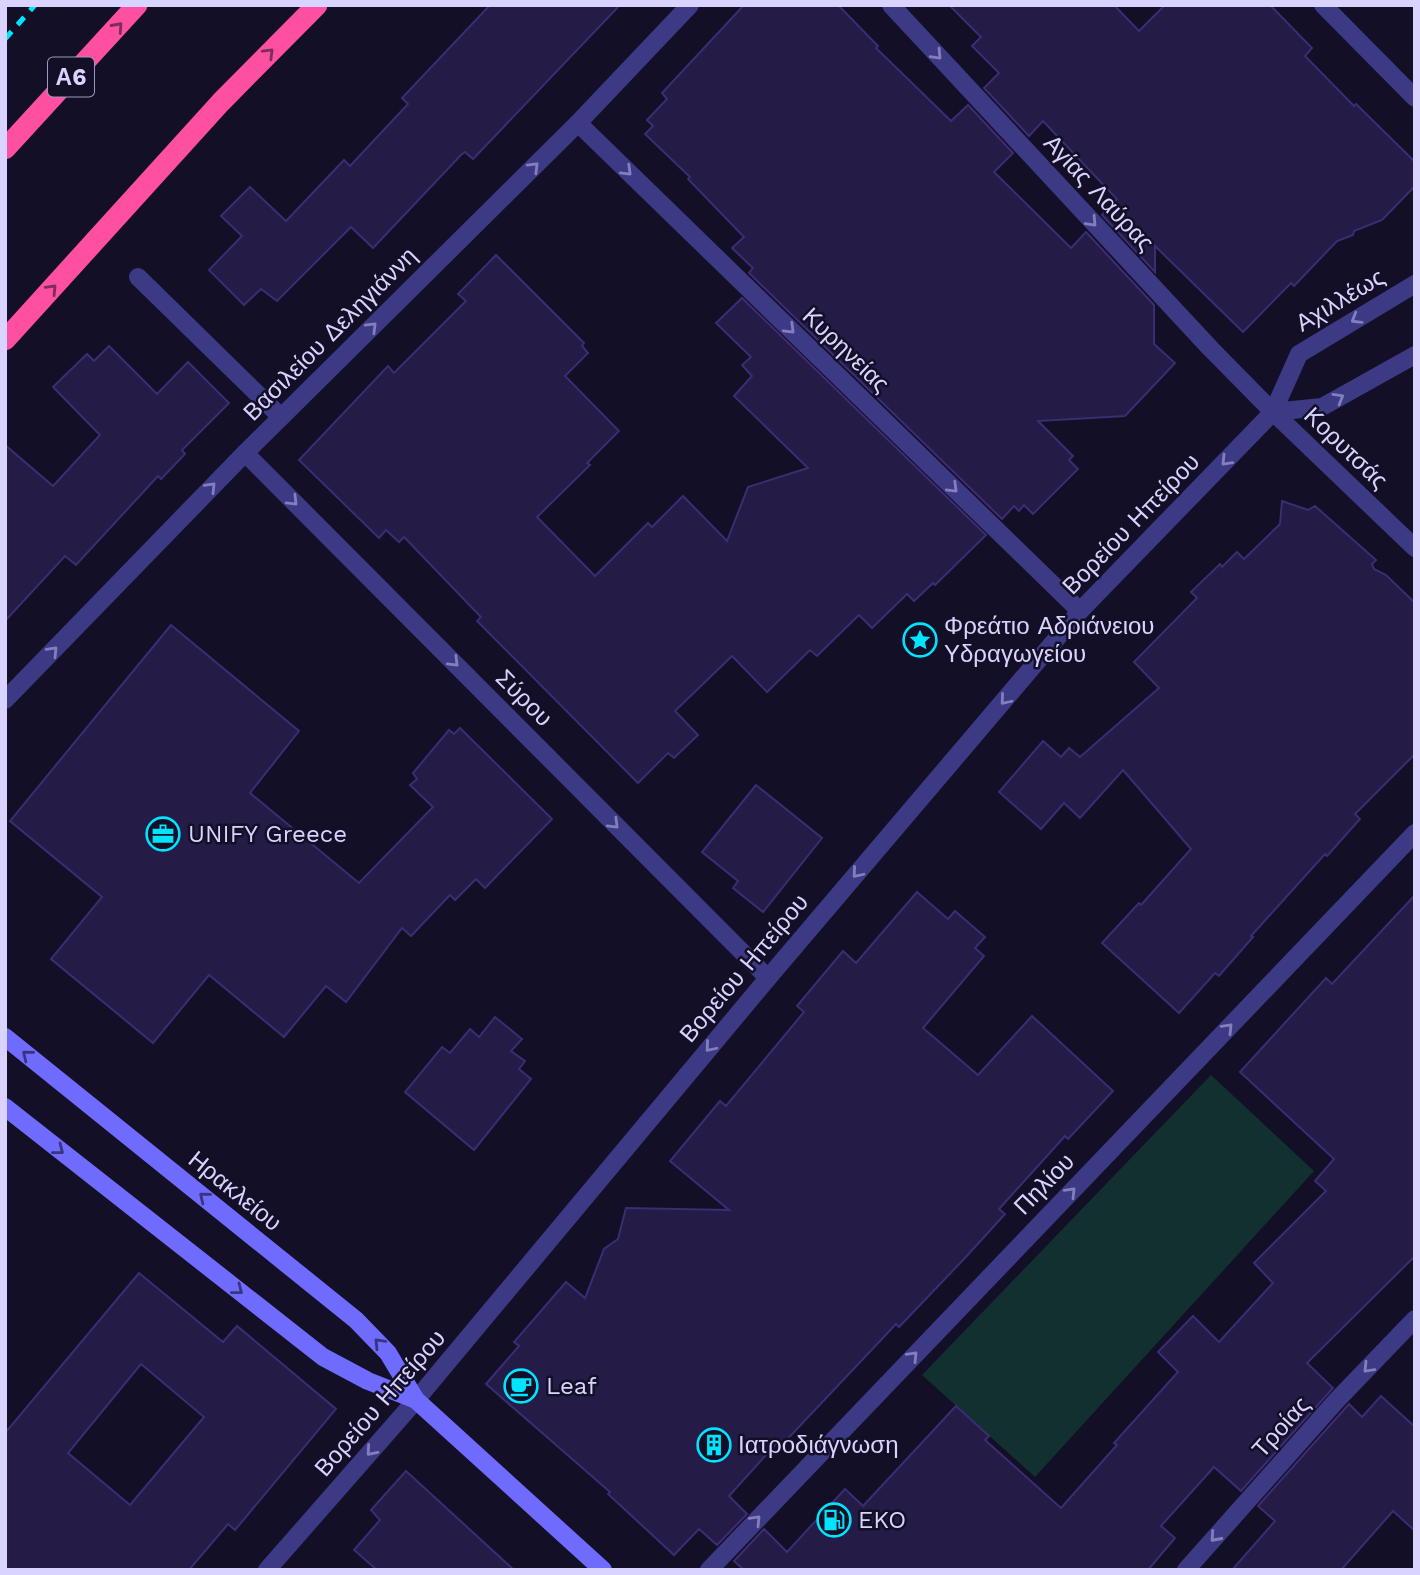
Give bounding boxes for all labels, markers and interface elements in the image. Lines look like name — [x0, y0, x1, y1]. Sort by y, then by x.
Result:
one-way arrow — [109, 22, 122, 35]
one-way arrow — [929, 47, 942, 60]
one-way arrow — [261, 49, 274, 62]
road number: Α6 — [48, 58, 94, 96]
street label: Αγίας Λαύρας — [1038, 129, 1160, 257]
one-way arrow — [526, 162, 539, 175]
one-way arrow — [619, 162, 632, 175]
one-way arrow — [1084, 214, 1097, 227]
street label: Βασιλείου Δεληγιάννη — [238, 242, 422, 426]
street label: Αχιλλέως — [1291, 263, 1389, 337]
one-way arrow — [43, 284, 56, 297]
street label: Κυρηνείας — [797, 302, 895, 398]
one-way arrow — [1351, 311, 1364, 324]
one-way arrow — [782, 321, 795, 334]
one-way arrow — [364, 322, 377, 335]
one-way arrow — [1331, 393, 1344, 406]
street label: Κορυτσάς — [1298, 401, 1394, 495]
street label: Βορείου Ηπείρου — [1057, 448, 1205, 600]
one-way arrow — [1221, 453, 1234, 466]
one-way arrow — [945, 479, 958, 492]
one-way arrow — [203, 483, 216, 496]
one-way arrow — [285, 493, 298, 506]
place label: Φρεάτιο Αδριάνειου Υδραγωγείου — [944, 612, 1154, 668]
place icon: Φρεάτιο Αδριάνειου Υδραγωγείου — [901, 621, 939, 659]
one-way arrow — [44, 646, 57, 659]
one-way arrow — [445, 654, 458, 667]
street label: Σύρου — [490, 664, 558, 732]
one-way arrow — [1001, 691, 1013, 704]
office icon: UNIFY Greece — [144, 815, 182, 853]
one-way arrow — [606, 815, 619, 828]
place label: UNIFY Greece — [188, 820, 347, 848]
one-way arrow — [853, 864, 865, 877]
street label: Βορείου Ηπείρου — [674, 888, 814, 1048]
one-way arrow — [1220, 1023, 1233, 1036]
one-way arrow — [706, 1039, 719, 1051]
one-way arrow — [23, 1050, 35, 1063]
one-way arrow — [51, 1141, 64, 1154]
street label: Ηρακλείου — [183, 1145, 287, 1237]
street label: Πηλίου — [1008, 1147, 1080, 1221]
one-way arrow — [1062, 1187, 1075, 1200]
one-way arrow — [200, 1193, 212, 1206]
one-way arrow — [230, 1282, 243, 1294]
street label: Βορείου Ηπείρου — [309, 1324, 451, 1482]
one-way arrow — [374, 1338, 387, 1351]
one-way arrow — [905, 1351, 918, 1364]
one-way arrow — [1363, 1360, 1376, 1373]
cafe icon: Leaf — [502, 1367, 540, 1405]
place label: Leaf — [546, 1372, 597, 1400]
street label: Τροίας — [1246, 1391, 1316, 1463]
building icon: Ιατροδιάγνωση — [695, 1426, 733, 1464]
place label: Ιατροδιάγνωση — [738, 1431, 899, 1459]
one-way arrow — [367, 1443, 379, 1456]
fuel station icon: EKO — [815, 1501, 853, 1539]
place label: EKO — [858, 1506, 906, 1534]
one-way arrow — [748, 1516, 761, 1529]
one-way arrow — [1211, 1529, 1223, 1542]

